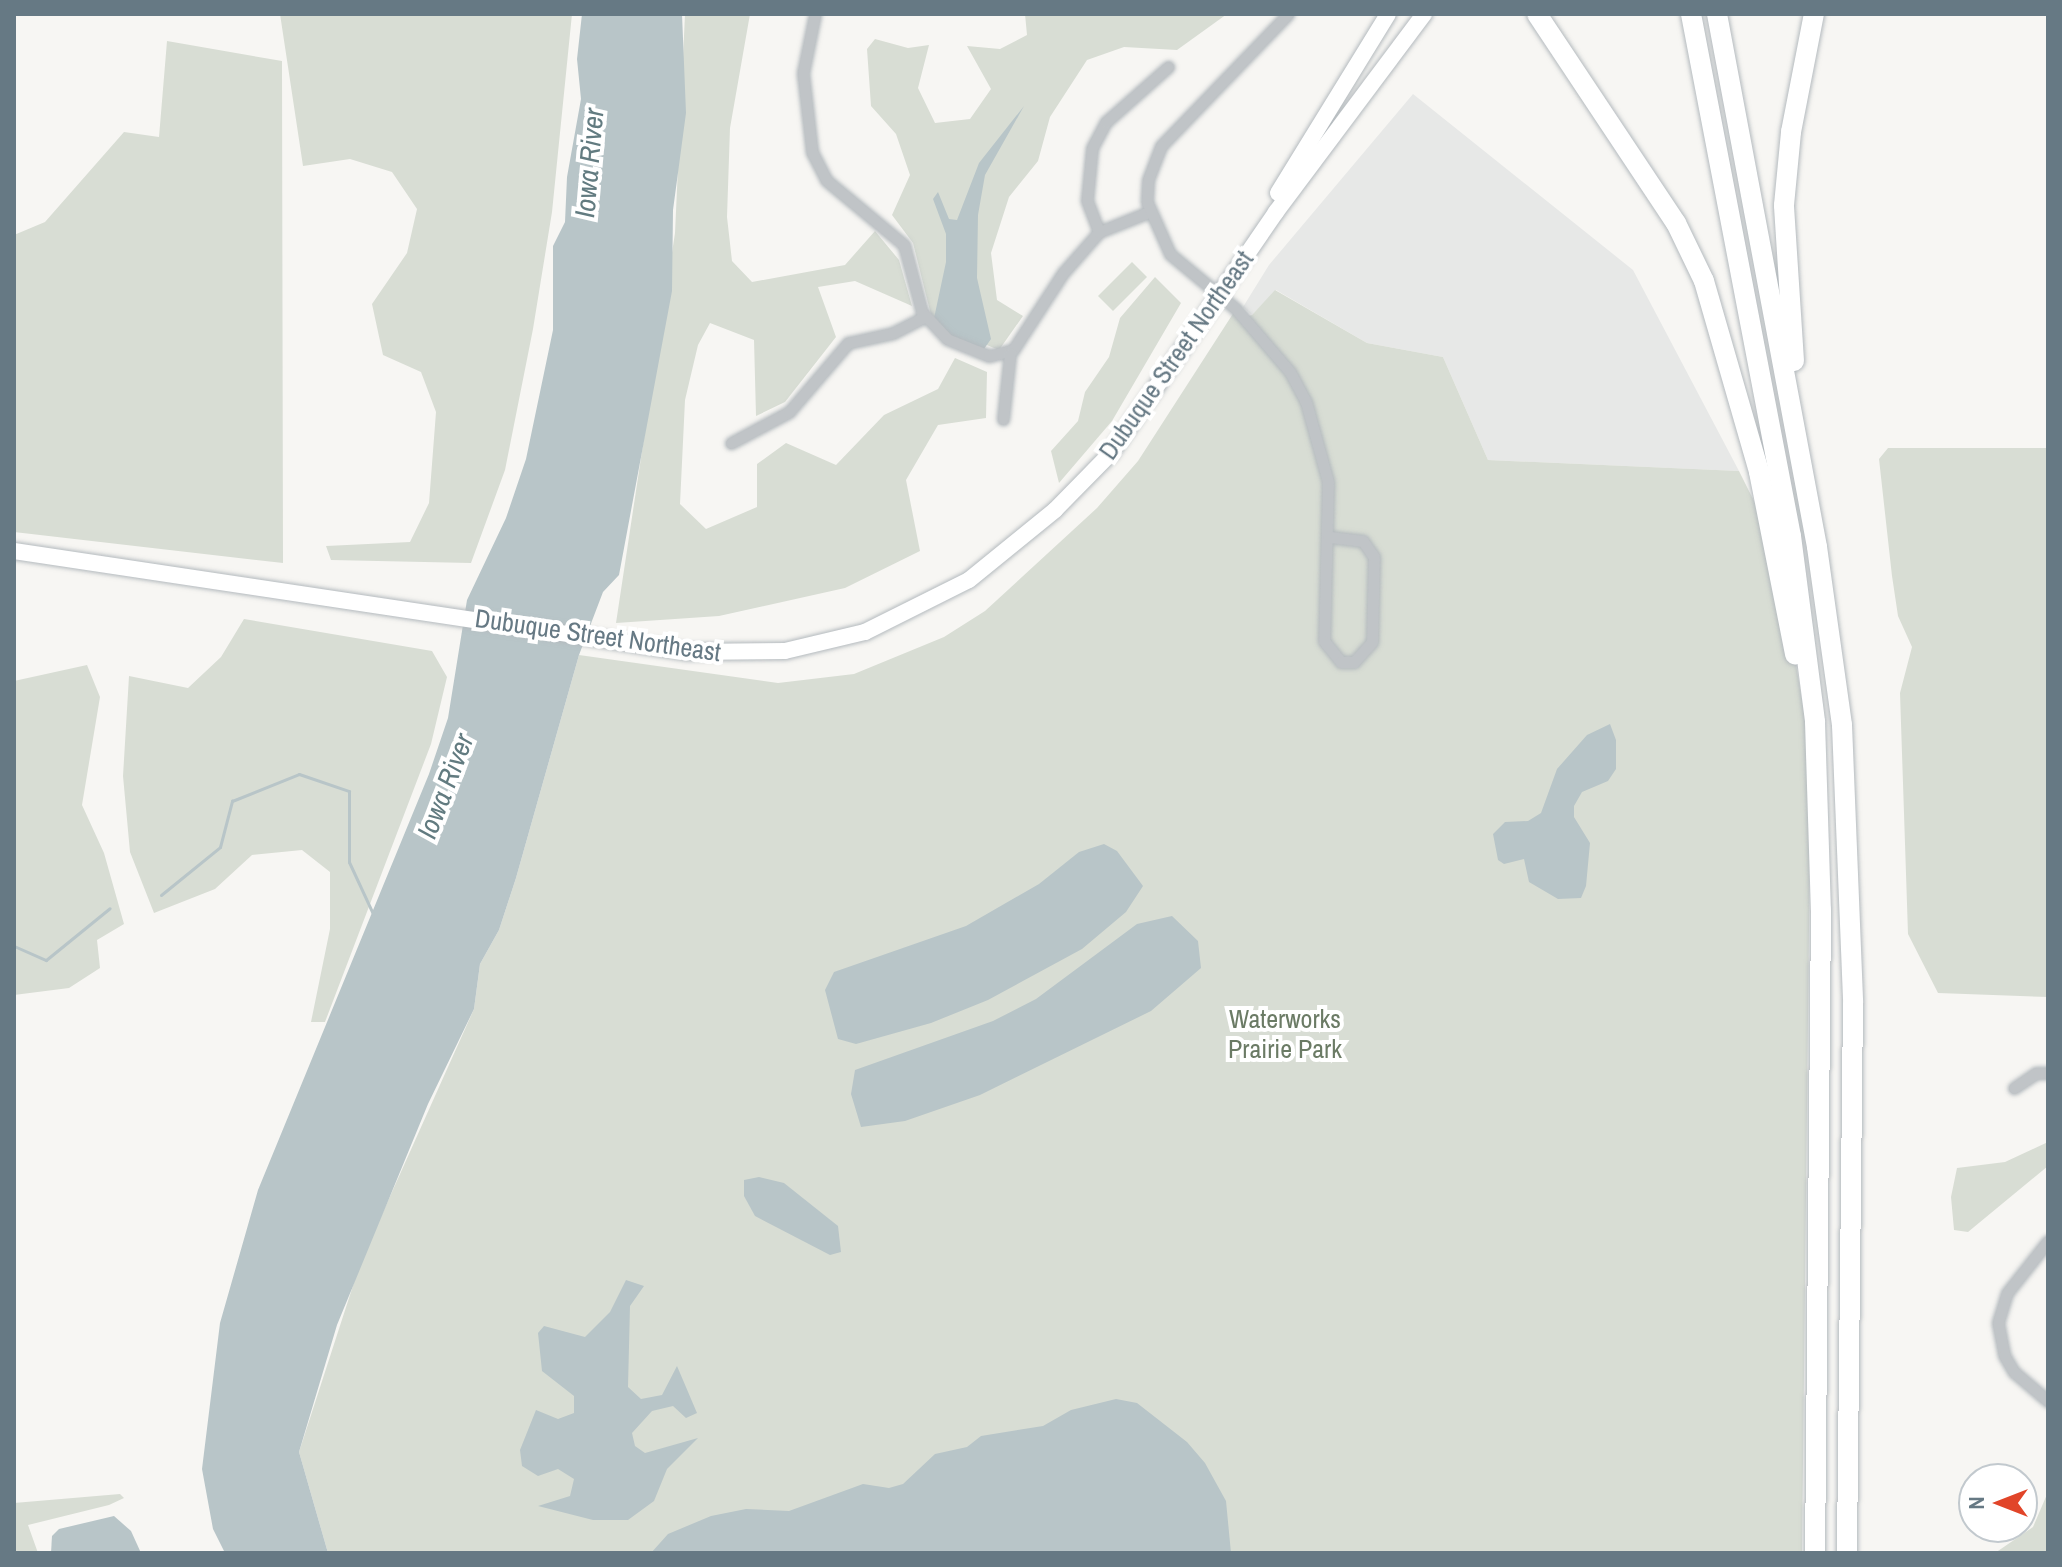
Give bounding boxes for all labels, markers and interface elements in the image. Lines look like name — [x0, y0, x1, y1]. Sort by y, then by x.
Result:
water label: Iowa River — [567, 107, 611, 219]
street label: Dubuque Street Northeast — [1092, 245, 1260, 465]
street label: Dubuque Street Northeast — [473, 602, 723, 668]
water label: Iowa River — [410, 729, 480, 843]
park label: Waterworks Prairie Park — [1228, 1003, 1342, 1064]
north arrow — [1958, 1463, 2038, 1543]
text: N — [1961, 1496, 1991, 1510]

